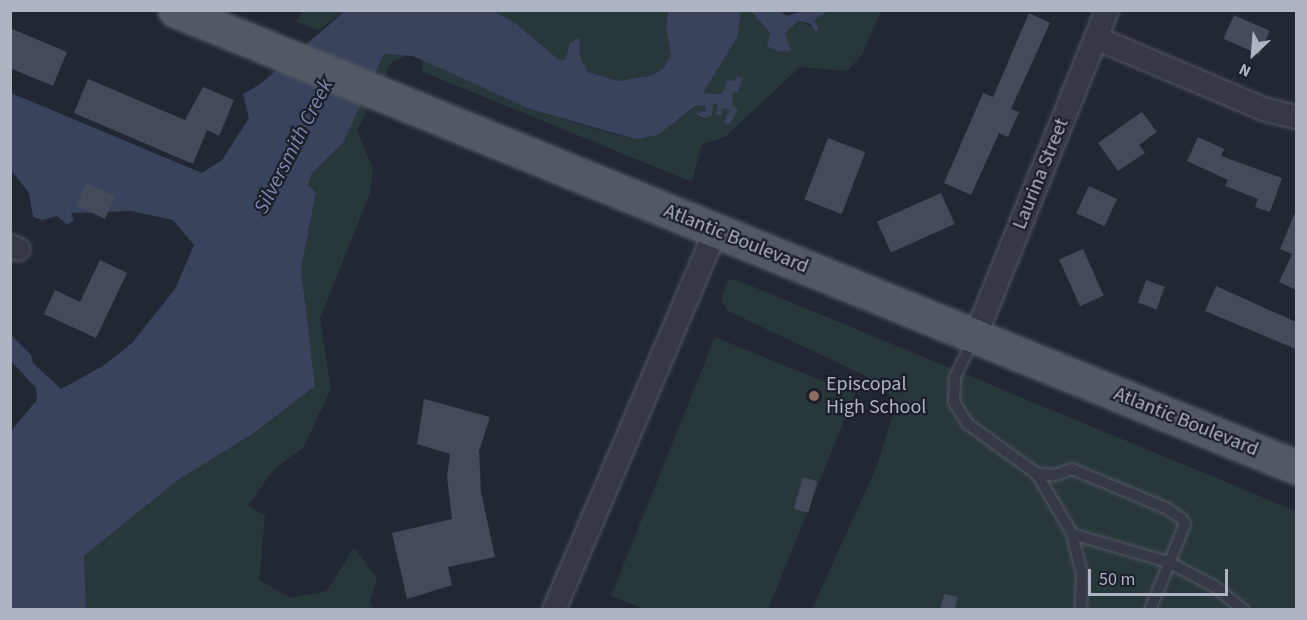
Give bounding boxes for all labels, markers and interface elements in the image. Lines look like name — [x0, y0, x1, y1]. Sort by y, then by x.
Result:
north arrow — [1223, 24, 1283, 84]
text: N — [1236, 58, 1255, 82]
water label: Silversmith Creek — [248, 74, 338, 218]
street label: Laurina Street — [1008, 115, 1074, 233]
street label: Atlantic Boulevard — [660, 199, 812, 279]
place label: Episcopal High School — [826, 372, 926, 419]
street label: Atlantic Boulevard — [1110, 382, 1262, 462]
marker: Episcopal High School — [807, 389, 821, 403]
scale bar — [1091, 557, 1230, 595]
text: 50 m — [1099, 567, 1135, 592]

